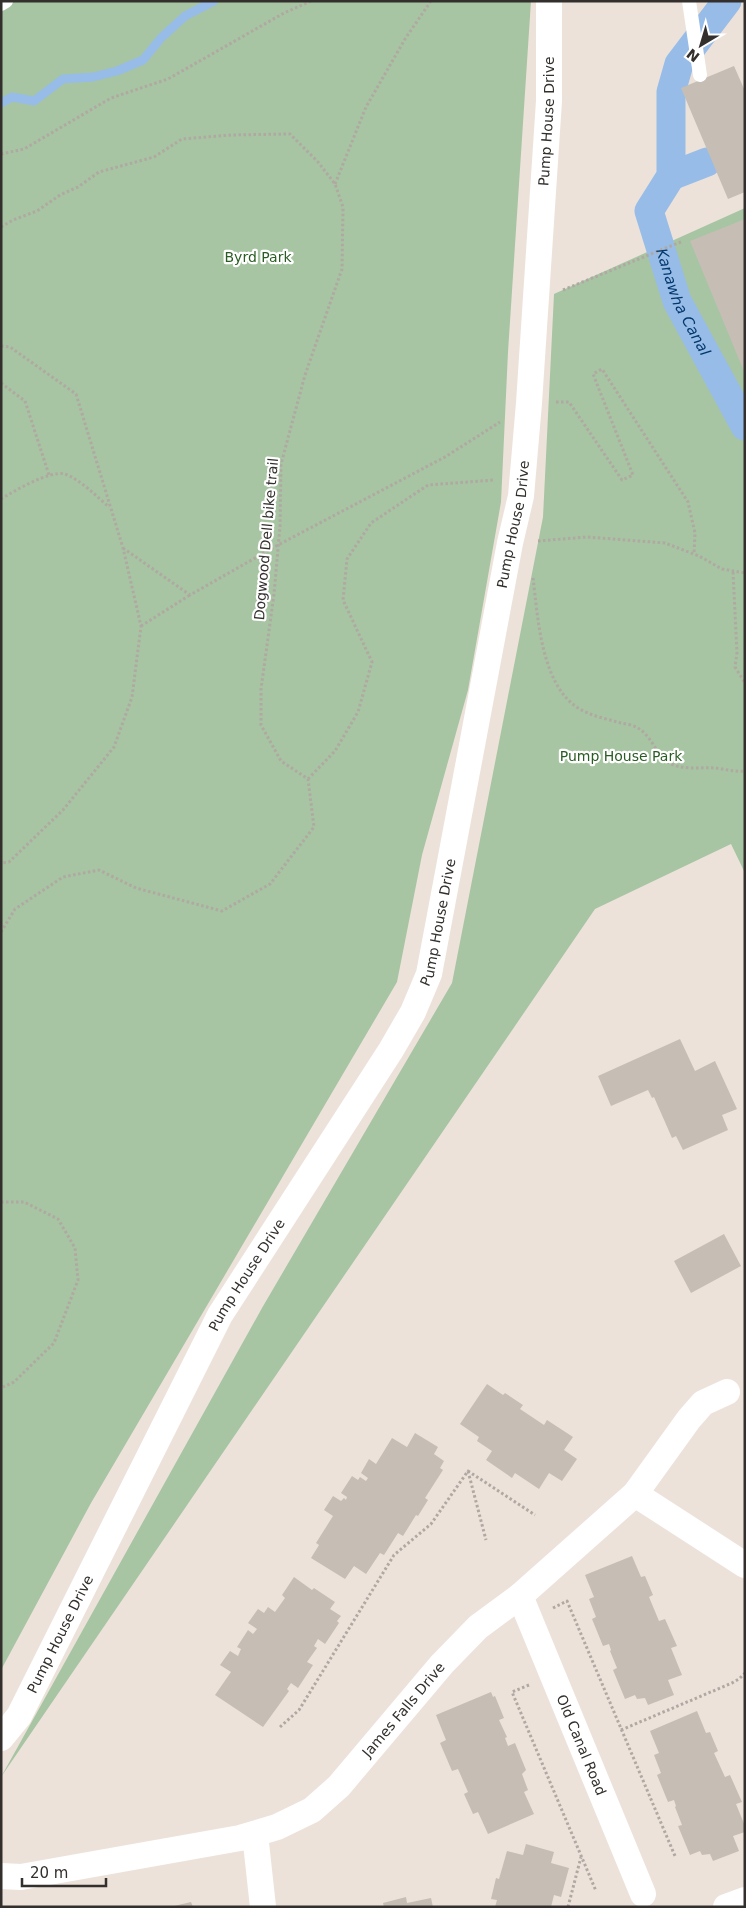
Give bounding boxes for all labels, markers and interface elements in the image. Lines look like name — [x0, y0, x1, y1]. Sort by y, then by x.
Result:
north arrow — [676, 20, 726, 70]
text: N — [683, 45, 703, 65]
street label: Pump House Drive — [535, 56, 557, 187]
water label: Kanawha Canal — [652, 246, 714, 360]
park label: Byrd Park — [225, 249, 292, 265]
street label: Dogwood Dell bike trail — [251, 457, 281, 621]
street label: Pump House Drive — [494, 460, 532, 590]
park label: Pump House Park — [560, 748, 683, 764]
street label: Pump House Drive — [417, 857, 459, 989]
street label: Pump House Drive — [205, 1216, 288, 1334]
street label: Pump House Drive — [24, 1573, 96, 1696]
street label: James Falls Drive — [358, 1659, 448, 1761]
street label: Old Canal Road — [554, 1692, 609, 1798]
scale bar — [22, 1856, 106, 1888]
text: 20 m — [30, 1864, 68, 1882]

